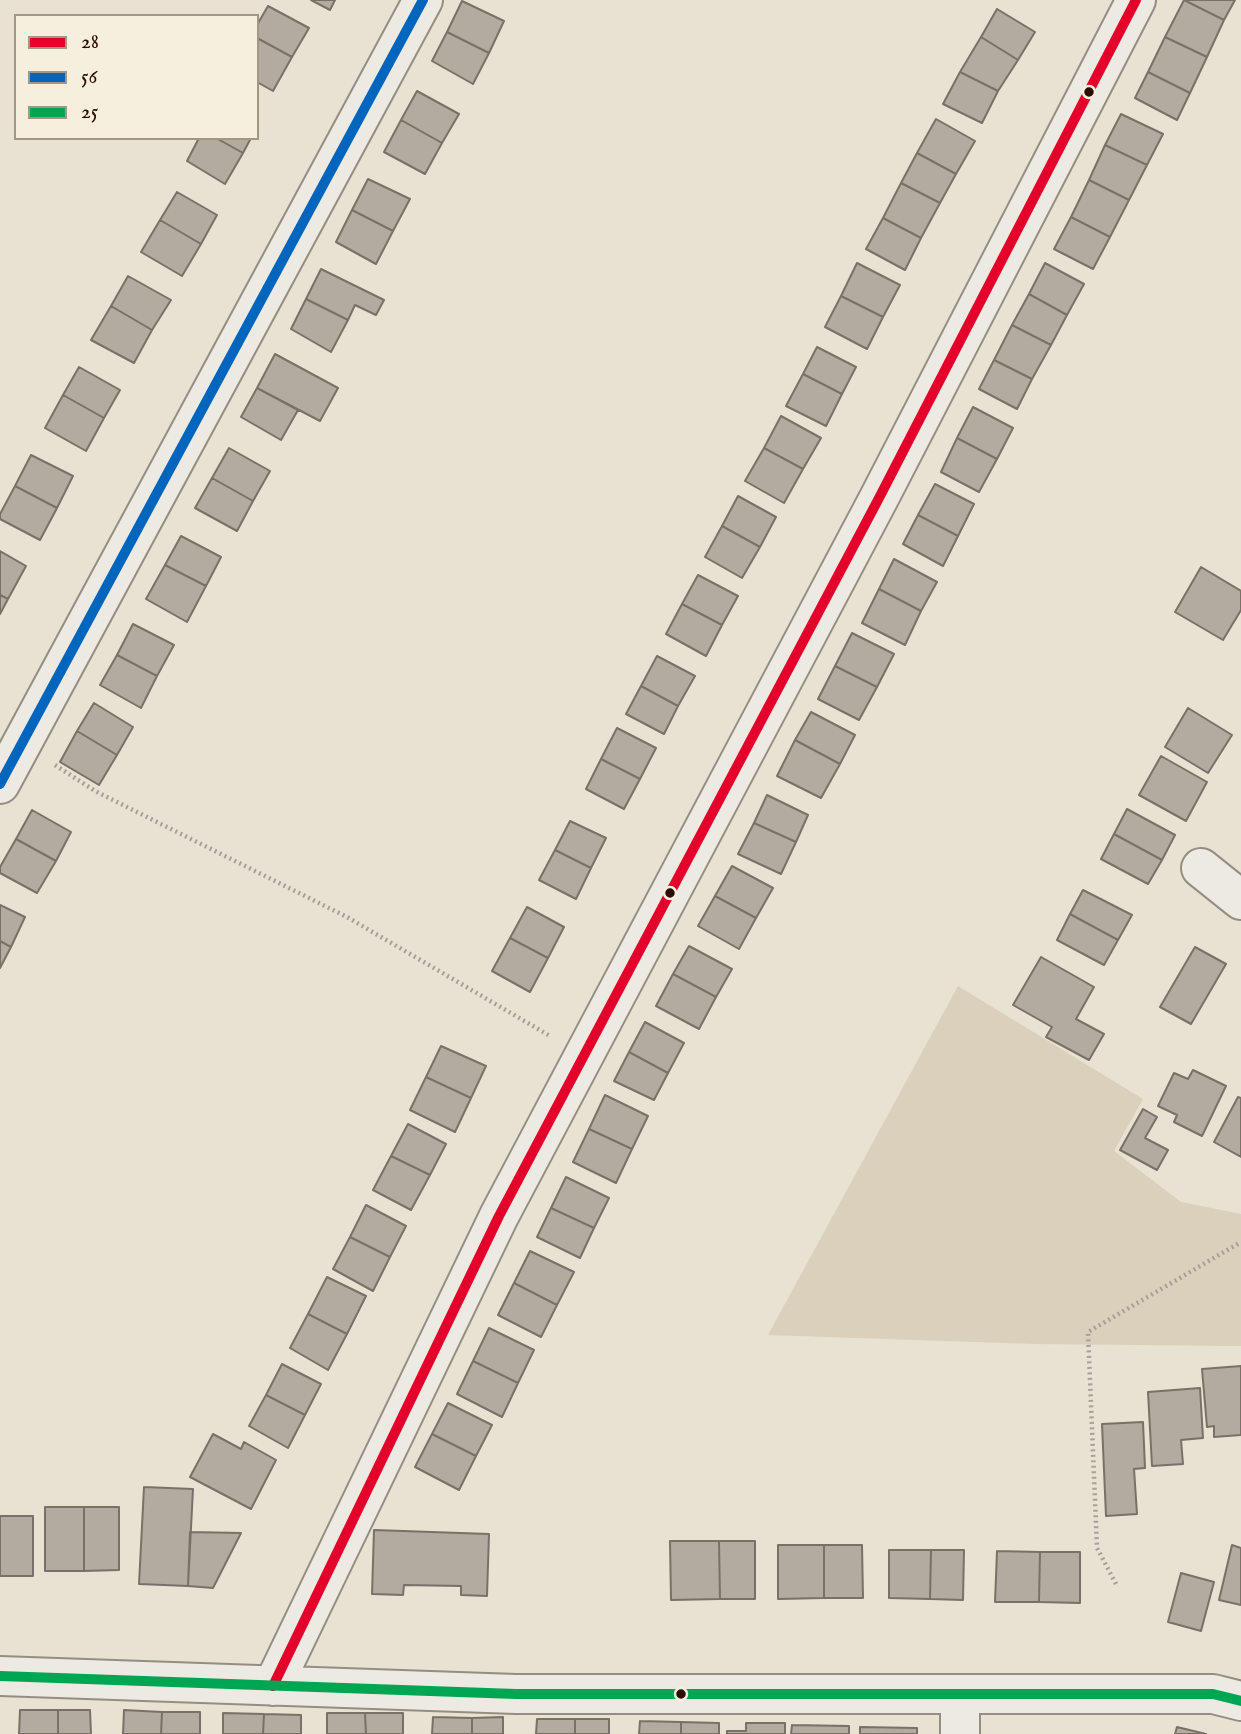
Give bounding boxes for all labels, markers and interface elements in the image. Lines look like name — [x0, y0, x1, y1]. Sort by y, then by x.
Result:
legend — [14, 14, 259, 140]
text: 28 — [81, 29, 99, 56]
text: 56 — [81, 64, 97, 91]
unlabelled marker — [1082, 85, 1096, 99]
text: 25 — [81, 99, 98, 126]
unlabelled marker — [663, 886, 677, 900]
unlabelled marker — [674, 1687, 688, 1701]

